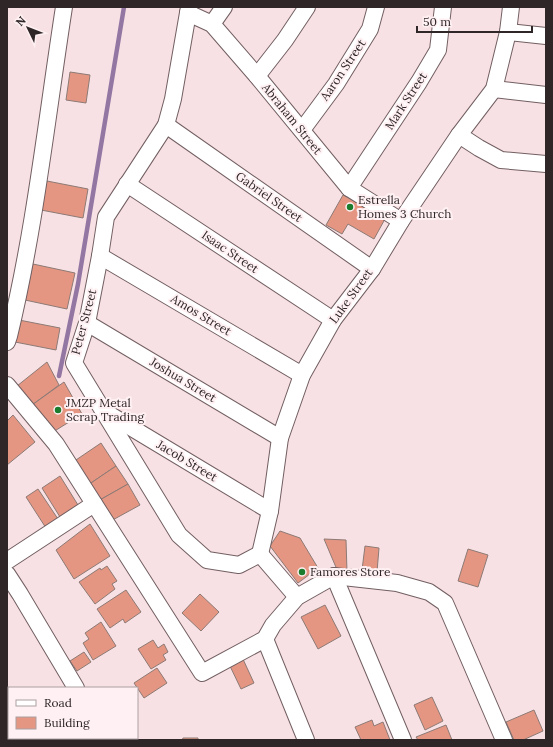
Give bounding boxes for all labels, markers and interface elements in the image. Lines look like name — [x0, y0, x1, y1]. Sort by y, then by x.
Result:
north arrow — [8, 8, 48, 48]
scale bar — [417, 8, 532, 34]
text: N — [13, 13, 29, 29]
text: 50 m — [423, 14, 451, 29]
street label: Aaron Street — [316, 36, 369, 104]
street label: Mark Street — [381, 69, 430, 132]
street label: Abraham Street — [259, 79, 326, 158]
street label: Gabriel Street — [233, 168, 306, 225]
place label: Estrella Homes 3 Church — [358, 192, 451, 221]
marker: Estrella Homes 3 Church — [345, 202, 355, 212]
street label: Isaac Street — [199, 227, 262, 276]
street label: Luke Street — [326, 265, 376, 326]
street label: Peter Street — [68, 287, 100, 356]
street label: Amos Street — [167, 290, 235, 339]
street label: Joshua Street — [147, 353, 219, 405]
place label: JMZP Metal Scrap Trading — [65, 395, 144, 424]
marker: JMZP Metal Scrap Trading — [53, 405, 63, 415]
street label: Jacob Street — [153, 436, 221, 485]
place label: Famores Store — [310, 564, 391, 579]
marker: Famores Store — [297, 567, 307, 577]
legend — [8, 687, 138, 739]
text: Road — [44, 695, 72, 710]
text: Building — [44, 715, 90, 730]

